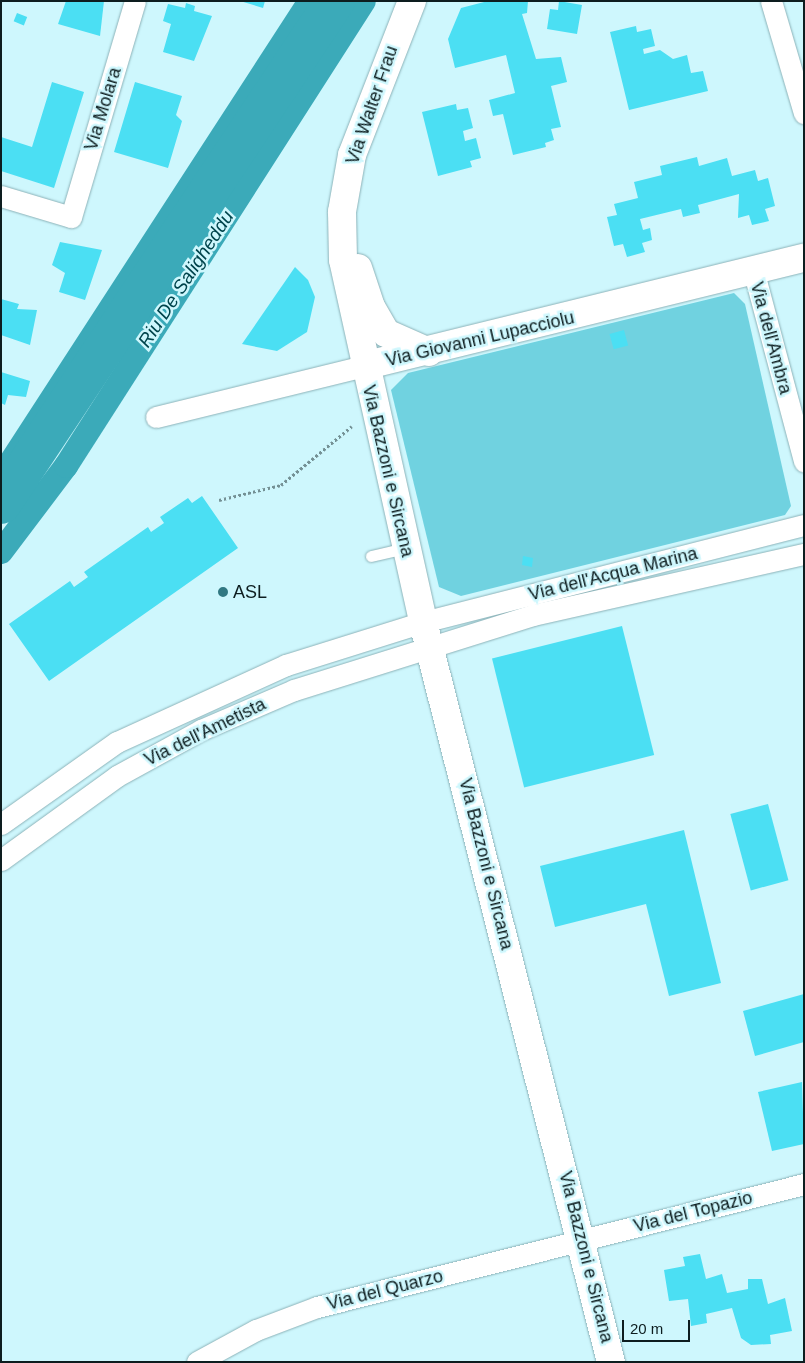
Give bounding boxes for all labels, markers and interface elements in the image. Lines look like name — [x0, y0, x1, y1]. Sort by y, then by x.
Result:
street label: Via Walter Frau — [342, 43, 402, 167]
street label: Via Molara — [80, 65, 126, 153]
water label: Riu De Saligheddu — [133, 206, 239, 352]
street label: Via dell'Ambra — [746, 280, 796, 396]
street label: Via Giovanni Lupacciolu — [384, 307, 576, 371]
street label: Via Bazzoni e Sircana — [358, 383, 418, 559]
street label: Via dell'Acqua Marina — [526, 543, 700, 605]
place label: ASL — [233, 581, 267, 603]
marker: ASL — [217, 586, 229, 598]
street label: Via dell'Ametista — [141, 693, 269, 771]
street label: Via Bazzoni e Sircana — [454, 776, 518, 952]
street label: Via Bazzoni e Sircana — [554, 1169, 618, 1345]
street label: Via del Topazio — [631, 1187, 755, 1237]
street label: Via del Quarzo — [325, 1265, 445, 1315]
scale bar — [625, 1310, 692, 1342]
text: 20 m — [630, 1320, 663, 1337]

